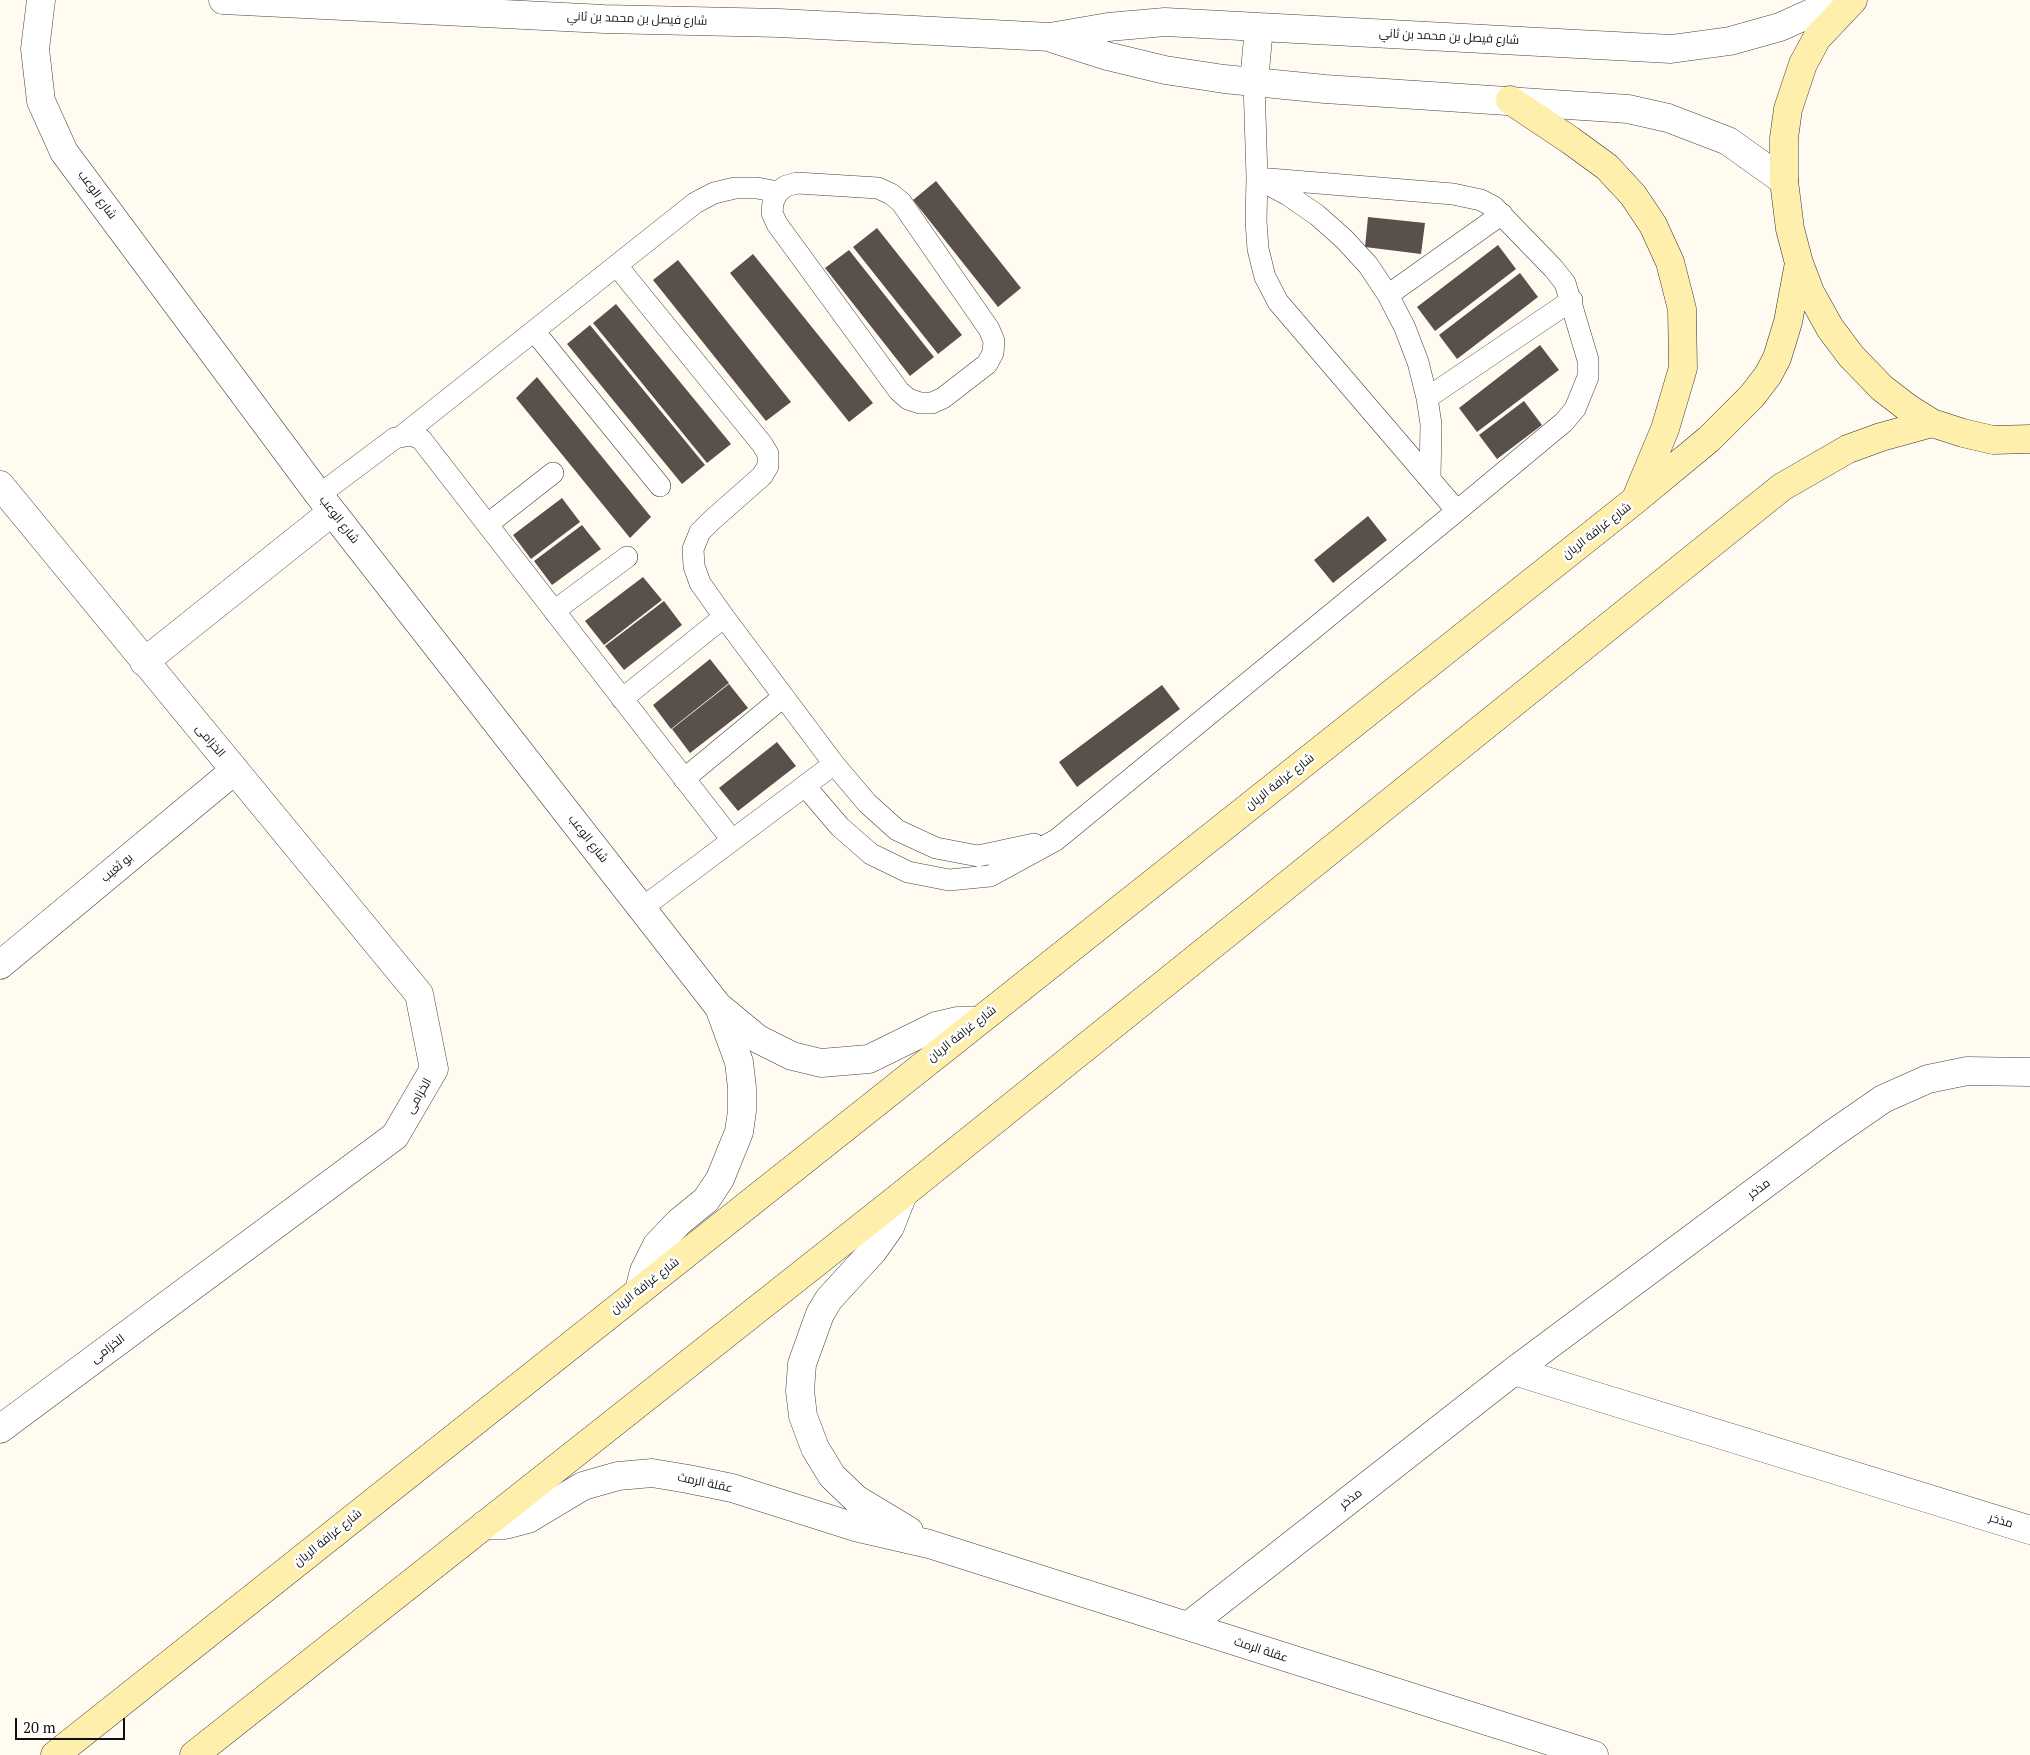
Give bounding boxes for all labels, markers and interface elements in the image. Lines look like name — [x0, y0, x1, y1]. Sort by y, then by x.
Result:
street label: شارع فيصل بن محمد بن ثاني — [567, 9, 707, 29]
street label: شارع فيصل بن محمد بن ثاني — [1378, 26, 1520, 48]
street label: شارع الوعب — [75, 168, 119, 222]
street label: شارع الوعب — [316, 493, 362, 547]
street label: شارع غرافة الريان — [1560, 500, 1634, 562]
street label: الخزامى — [192, 721, 228, 761]
street label: شارع غرافة الريان — [1243, 751, 1317, 813]
street label: شارع الوعب — [565, 812, 611, 866]
street label: بو ثغيب — [98, 851, 136, 885]
street label: شارع غرافة الريان — [925, 1003, 999, 1065]
street label: الخزامى — [403, 1076, 435, 1116]
street label: مذخر — [1745, 1176, 1773, 1202]
street label: شارع غرافة الريان — [608, 1255, 682, 1317]
street label: الخزامى — [88, 1332, 128, 1366]
street label: عقلة الرمث — [676, 1470, 734, 1496]
street label: مذخر — [1337, 1486, 1365, 1512]
street label: شارع غرافة الريان — [291, 1506, 365, 1570]
street label: مذخر — [1987, 1511, 2015, 1531]
street label: عقلة الرمث — [1232, 1635, 1290, 1665]
scale bar — [18, 1708, 128, 1740]
text: 20 m — [23, 1717, 56, 1737]

